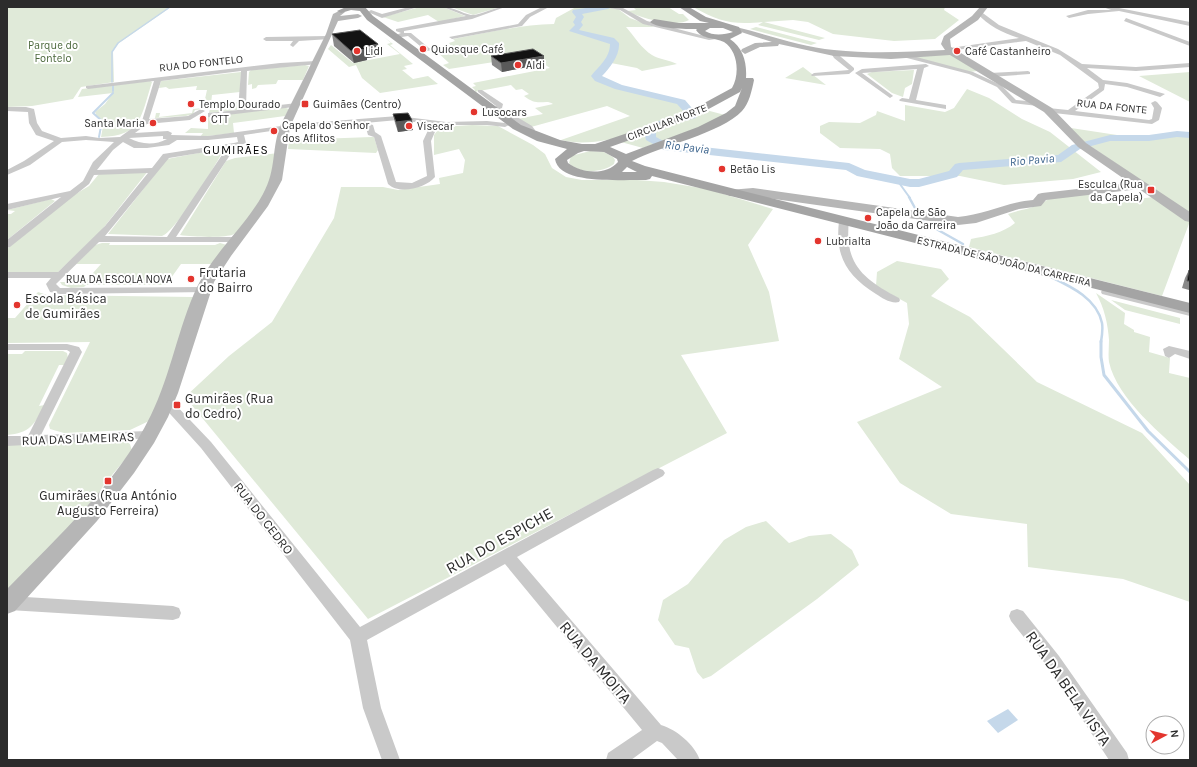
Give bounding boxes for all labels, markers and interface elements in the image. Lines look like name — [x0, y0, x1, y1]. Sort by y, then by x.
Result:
park label: Parque do Fontelo — [28, 39, 78, 65]
place label: Quiosque Café — [431, 43, 504, 56]
marker: Quiosque Café — [418, 44, 428, 54]
place label: Lidl — [365, 45, 383, 58]
place label: Café Castanheiro — [965, 45, 1051, 58]
marker: Lidl — [352, 46, 362, 56]
marker: Café Castanheiro — [952, 46, 962, 56]
street label: RUA DO FONTELO — [159, 53, 244, 74]
place label: Aldi — [526, 59, 545, 72]
marker: Aldi — [513, 60, 523, 70]
street label: RUA DA FONTE — [1076, 96, 1148, 117]
place label: Templo Dourado — [199, 98, 280, 111]
place label: Guimães (Centro) — [313, 98, 401, 111]
marker: Templo Dourado — [186, 99, 196, 109]
marker: Guimães (Centro) — [300, 99, 310, 109]
street label: CIRCULAR NORTE — [625, 101, 709, 144]
place label: Lusocars — [482, 106, 527, 119]
marker: Lusocars — [469, 107, 479, 117]
place label: CTT — [211, 113, 229, 126]
marker: CTT — [198, 114, 208, 124]
place label: Santa Maria — [84, 117, 145, 130]
marker: Santa Maria — [148, 118, 158, 128]
place label: Capela do Senhor dos Aflitos — [282, 119, 369, 145]
place label: Visecar — [417, 120, 454, 133]
marker: Visecar — [404, 121, 414, 131]
marker: Capela do Senhor dos Aflitos — [269, 126, 279, 136]
water label: Rio Pavia — [664, 137, 710, 157]
district label: GUMIRÃES — [203, 143, 269, 157]
water label: Rio Pavia — [1009, 151, 1055, 169]
place label: Betão Lis — [730, 163, 776, 176]
marker: Betão Lis — [717, 164, 727, 174]
place label: Esculca (Rua da Capela) — [1078, 178, 1143, 204]
marker: Esculca (Rua da Capela) — [1146, 185, 1156, 195]
place label: Capela de São João da Carreira — [876, 206, 956, 232]
marker: Capela de São João da Carreira — [863, 213, 873, 223]
street label: ESTRADA DE SÃO JOÃO DA CARREIRA — [915, 234, 1093, 290]
place label: Lubrialta — [826, 235, 871, 248]
marker: Lubrialta — [813, 236, 823, 246]
place label: Frutaria do Bairro — [199, 265, 253, 295]
street label: RUA DA ESCOLA NOVA — [66, 273, 173, 286]
marker: Frutaria do Bairro — [186, 274, 196, 284]
place label: Escola Básica de Gumirães — [25, 291, 107, 321]
marker: Escola Básica de Gumirães — [12, 300, 22, 310]
place label: Gumirães (Rua do Cedro) — [185, 391, 273, 421]
marker: Gumirães (Rua do Cedro) — [172, 400, 182, 410]
street label: RUA DAS LAMEIRAS — [21, 429, 135, 448]
marker: Gumirães (Rua António Augusto Ferreira) — [103, 476, 113, 486]
street label: RUA DO CEDRO — [231, 479, 296, 557]
place label: Gumirães (Rua António Augusto Ferreira) — [39, 488, 177, 518]
street label: RUA DO ESPICHE — [442, 503, 556, 578]
street label: RUA DA MOITA — [556, 617, 636, 707]
street label: RUA DA BELA VISTA — [1022, 627, 1115, 749]
north arrow — [1145, 715, 1185, 755]
text: N — [1167, 729, 1181, 739]

